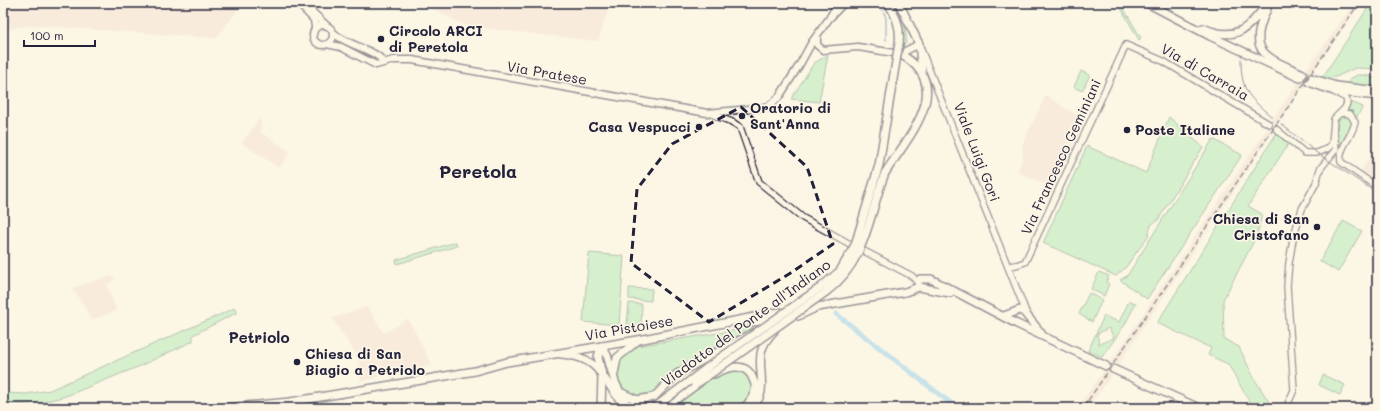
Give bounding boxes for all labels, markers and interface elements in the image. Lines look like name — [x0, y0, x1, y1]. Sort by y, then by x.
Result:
place label: Circolo ARCI di Peretola — [389, 21, 483, 56]
scale bar — [24, 22, 95, 48]
text: 100 m — [30, 27, 64, 43]
marker: Circolo ARCI di Peretola — [376, 34, 386, 44]
street label: Via di Carraia — [1158, 39, 1253, 104]
street label: Via Pratese — [506, 56, 589, 89]
street label: Via Francesco Geminiani — [1016, 76, 1105, 238]
place label: Oratorio di Sant'Anna — [750, 98, 831, 133]
street label: Viale Luigi Gori — [950, 99, 1005, 204]
marker: Oratorio di Sant'Anna — [737, 111, 747, 121]
place label: Casa Vespucci — [588, 117, 691, 136]
place label: Poste Italiane — [1135, 120, 1235, 139]
marker: Casa Vespucci — [694, 122, 704, 132]
marker: Poste Italiane — [1122, 125, 1132, 135]
district label: Peretola — [439, 159, 517, 183]
place label: Chiesa di San Cristofano — [1213, 209, 1309, 244]
marker: Chiesa di San Cristofano — [1312, 222, 1322, 232]
street label: Viadotto del Ponte all'Indiano — [657, 255, 834, 390]
street label: Via Pistoiese — [583, 310, 674, 345]
district label: Petriolo — [229, 327, 290, 347]
place label: Chiesa di San Biagio a Petriolo — [305, 344, 425, 379]
marker: Chiesa di San Biagio a Petriolo — [292, 357, 302, 367]

